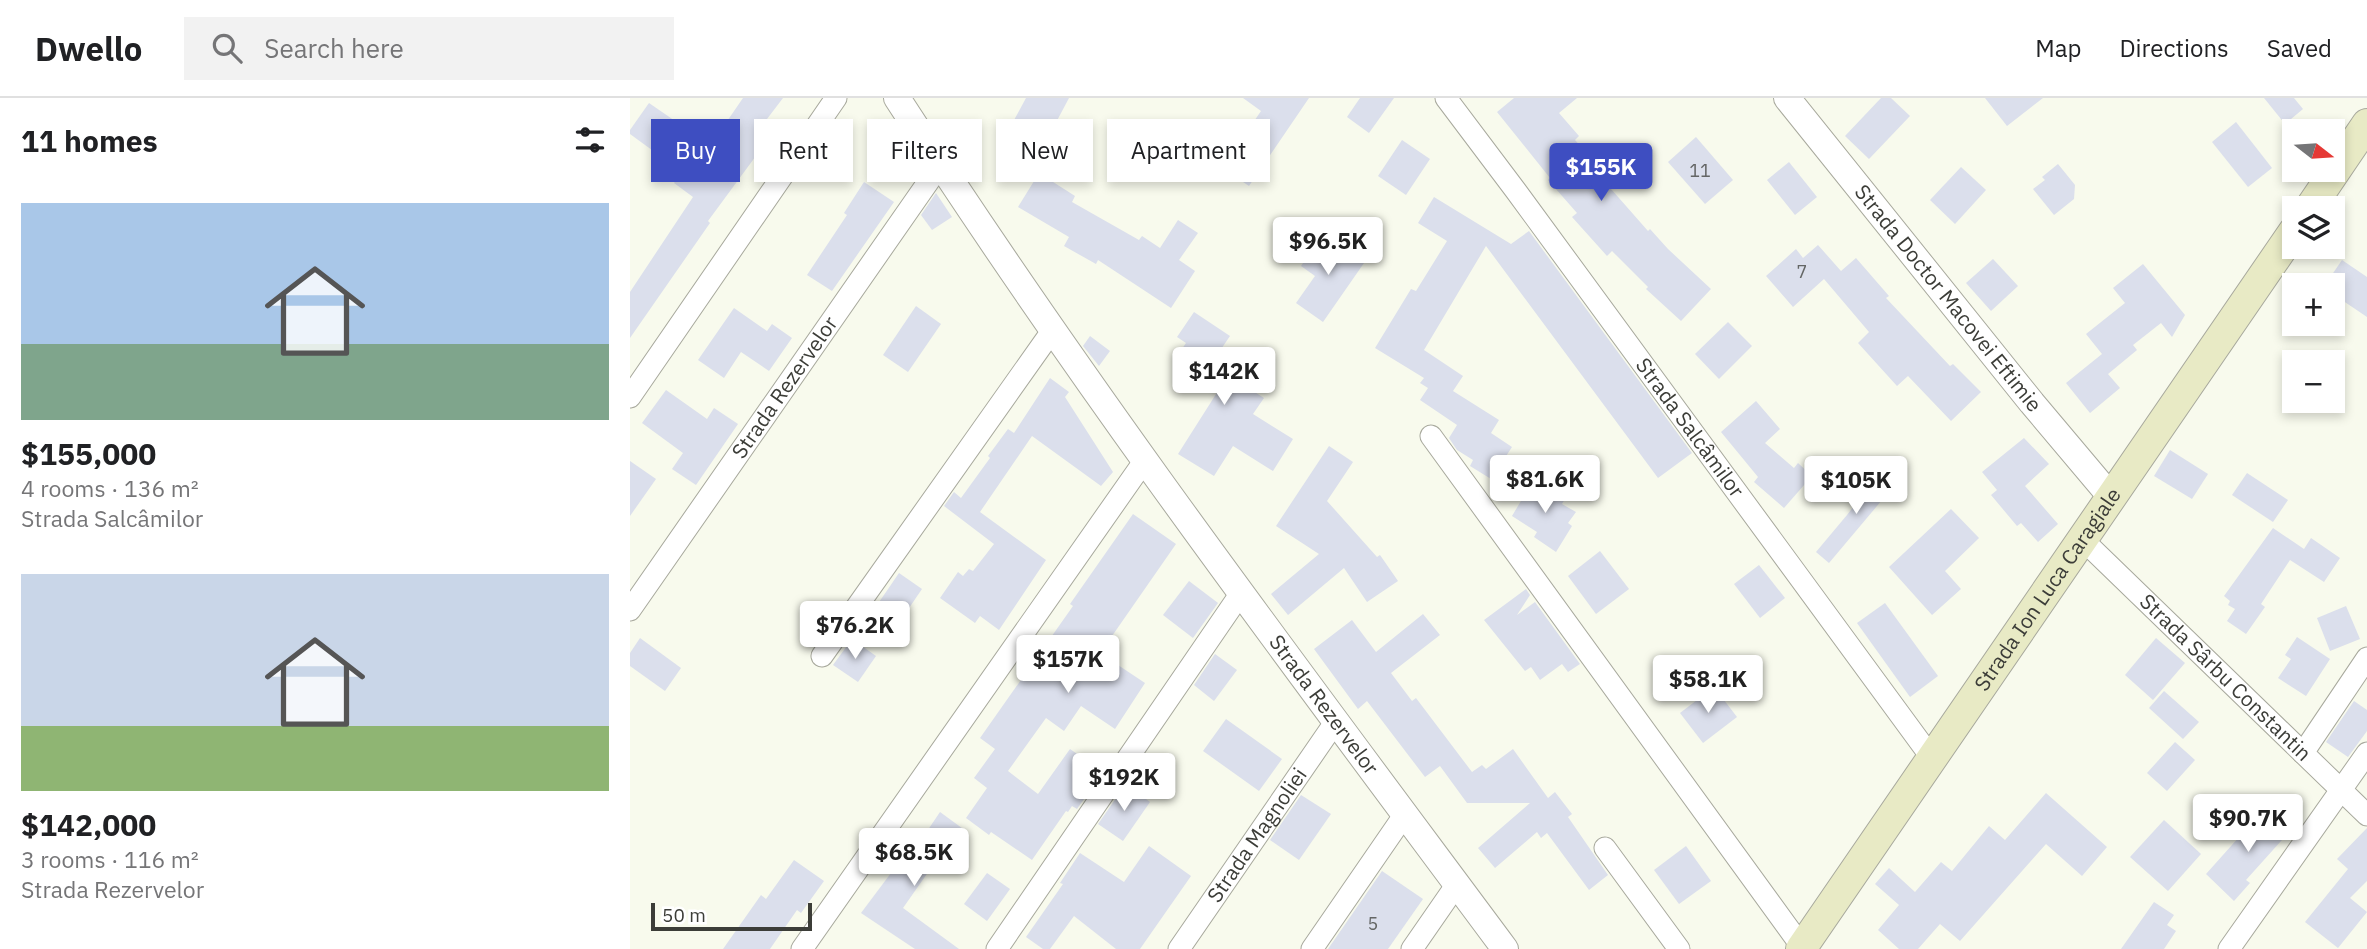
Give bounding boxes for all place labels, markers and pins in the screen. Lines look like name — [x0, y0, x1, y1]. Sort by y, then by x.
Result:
pin: $155K — [1552, 144, 1650, 203]
pin: $96.5K — [1271, 218, 1385, 277]
pin: $142K — [1175, 348, 1273, 407]
pin: $81.6K — [1488, 456, 1602, 515]
pin: $105K — [1807, 456, 1905, 516]
pin: $76.2K — [798, 602, 912, 661]
pin: $157K — [1019, 636, 1117, 695]
pin: $58.1K — [1651, 656, 1765, 715]
pin: $192K — [1075, 754, 1173, 813]
pin: $90.7K — [2191, 794, 2305, 854]
pin: $68.5K — [857, 828, 971, 888]

